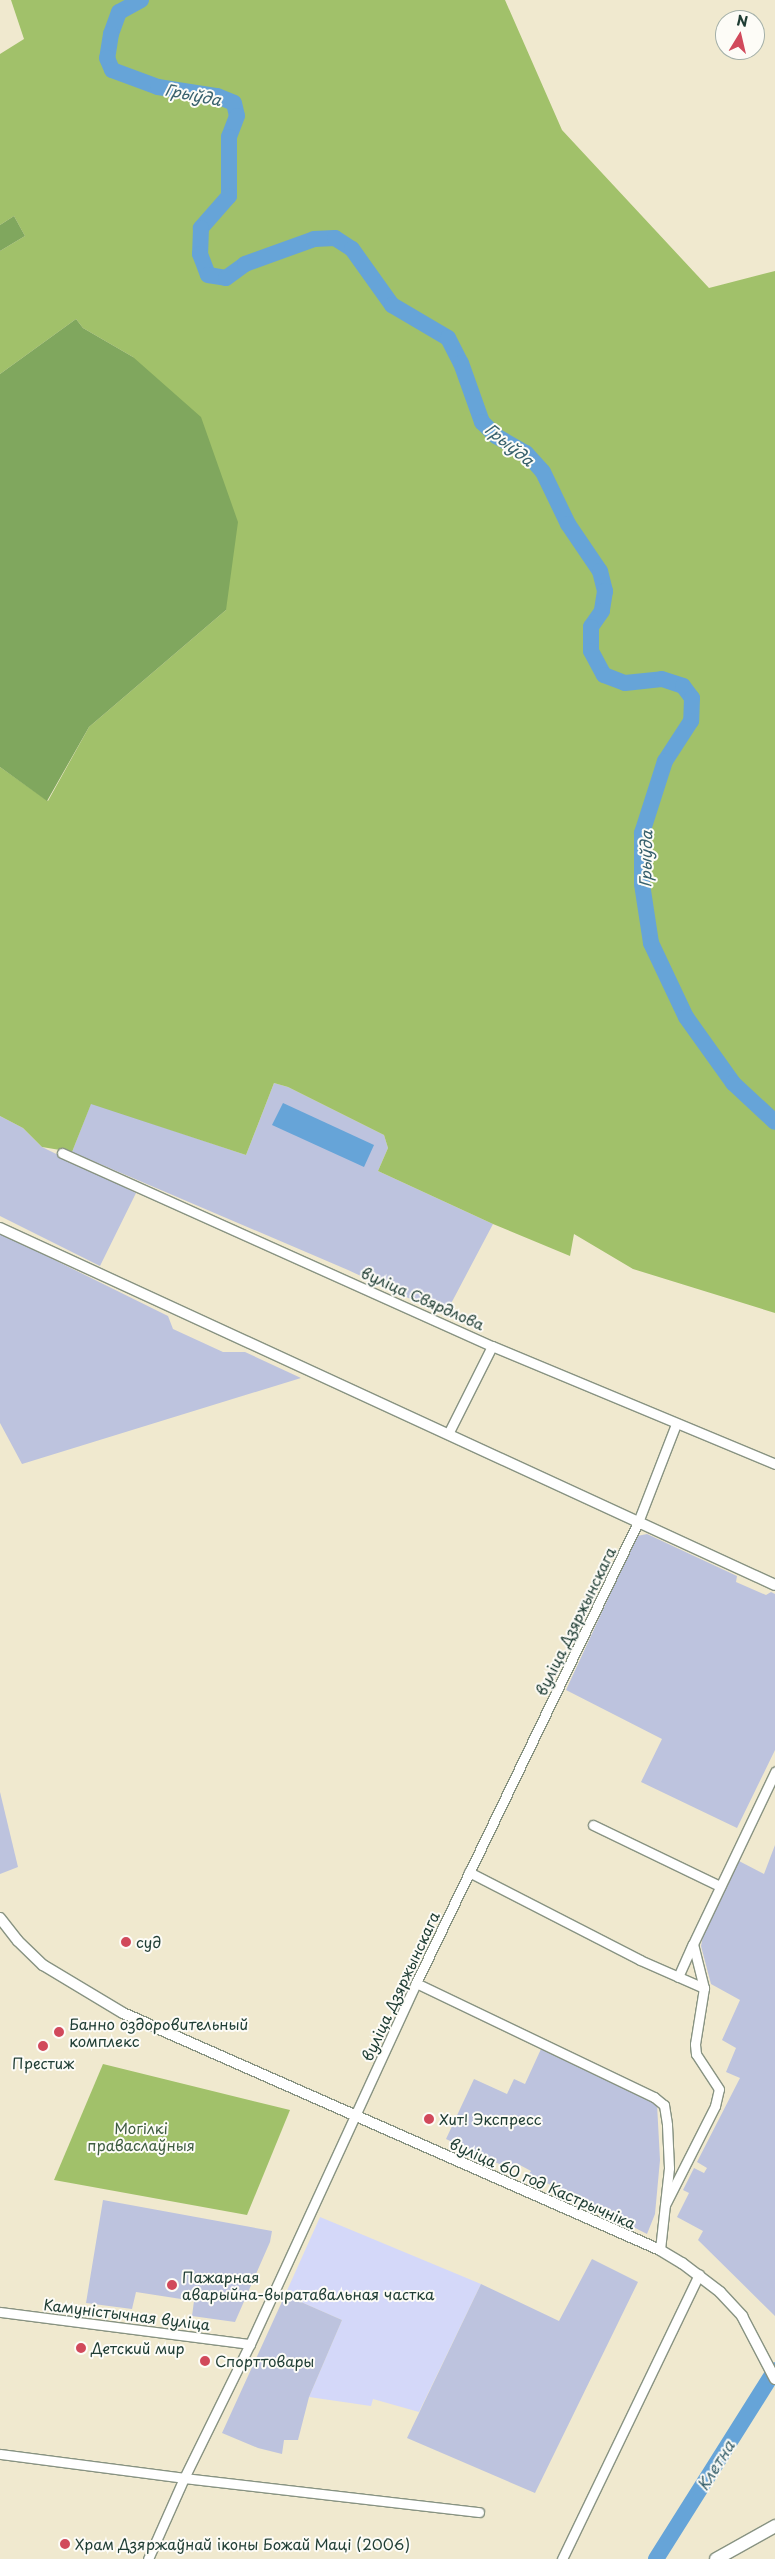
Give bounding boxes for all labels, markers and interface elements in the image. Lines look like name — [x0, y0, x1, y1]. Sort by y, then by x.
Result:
text: N — [735, 9, 749, 32]
north arrow — [715, 10, 765, 60]
water label: Грыўда — [163, 79, 223, 109]
water label: Грыўда — [482, 419, 538, 469]
water label: Грыўда — [635, 830, 655, 888]
street label: вуліца Свярдлова — [358, 1263, 488, 1333]
street label: вуліца Дзяржынскага — [531, 1544, 619, 1698]
street label: вуліца Дзяржынскага — [357, 1908, 443, 2064]
place label: суд — [136, 1933, 161, 1951]
marker: суд — [120, 1936, 132, 1948]
place label: Банно оздоровительный комплекс — [69, 2014, 249, 2049]
marker: Банно оздоровительный комплекс — [53, 2026, 65, 2038]
marker: Престиж — [37, 2040, 49, 2052]
place label: Престиж — [12, 2054, 74, 2072]
place label: Хит! Экспресс — [439, 2110, 542, 2128]
marker: Хит! Экспресс — [423, 2113, 435, 2125]
park label: Могілкі праваслаўныя — [87, 2118, 195, 2153]
street label: вуліца 60 год Кастрычніка — [447, 2134, 639, 2232]
place label: Пажарная аварыйна-выратавальная частка — [182, 2267, 435, 2302]
marker: Пажарная аварыйна-выратавальная частка — [166, 2279, 178, 2291]
street label: Камуністычная вуліца — [42, 2295, 212, 2333]
place label: Детский мир — [91, 2339, 185, 2357]
marker: Детский мир — [75, 2342, 87, 2354]
place label: Спорттовары — [215, 2352, 314, 2370]
marker: Спорттовары — [199, 2355, 211, 2367]
water label: Клетна — [692, 2437, 738, 2493]
place label: Храм Дзяржаўнай іконы Божай Маці (2006) — [75, 2535, 415, 2553]
marker: Храм Дзяржаўнай іконы Божай Маці (2006) — [59, 2538, 71, 2550]

